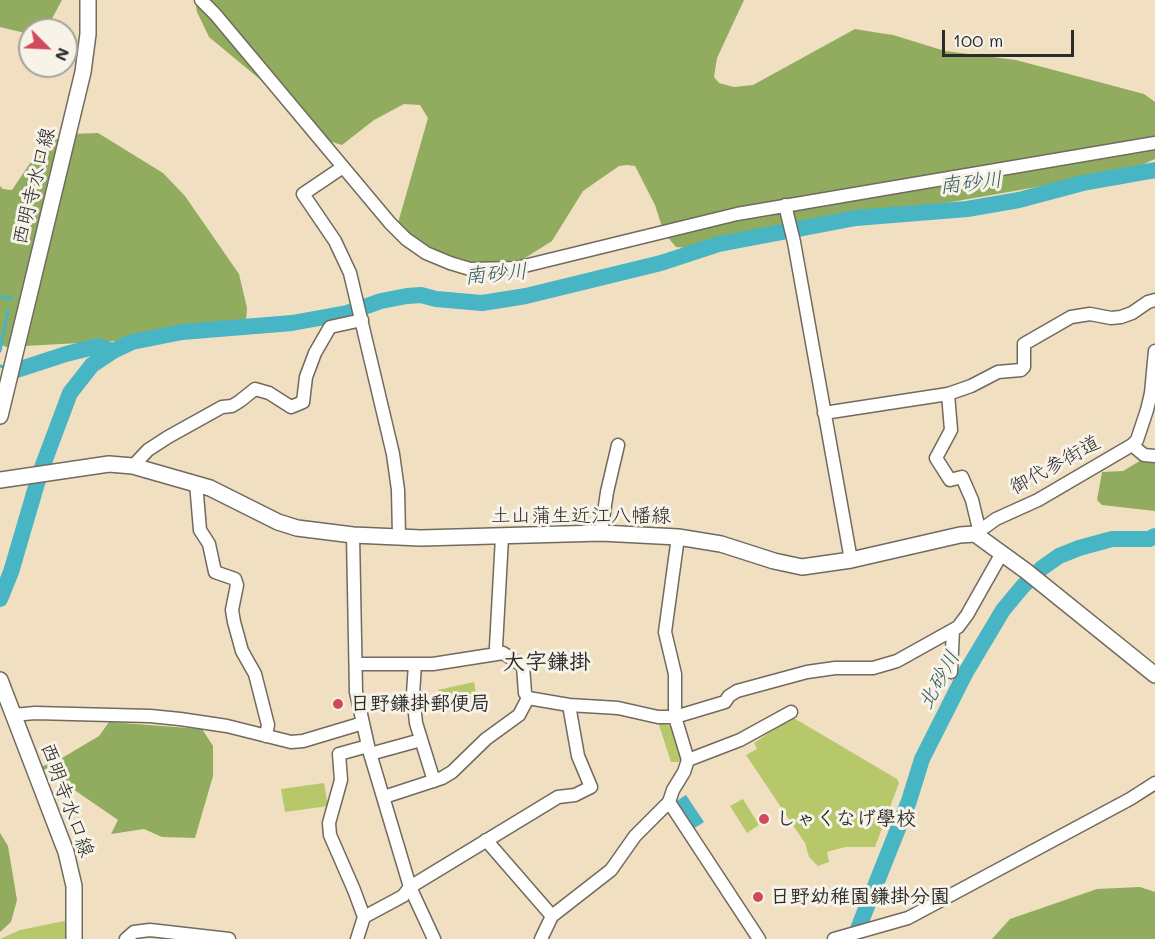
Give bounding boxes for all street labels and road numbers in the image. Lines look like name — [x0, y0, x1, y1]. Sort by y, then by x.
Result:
street label: 西明寺水口線 — [8, 125, 60, 247]
street label: 御代参街道 — [1005, 430, 1105, 500]
street label: 土山蒲生近江八幡線 — [491, 504, 671, 528]
street label: 西明寺水口線 — [35, 740, 99, 860]

